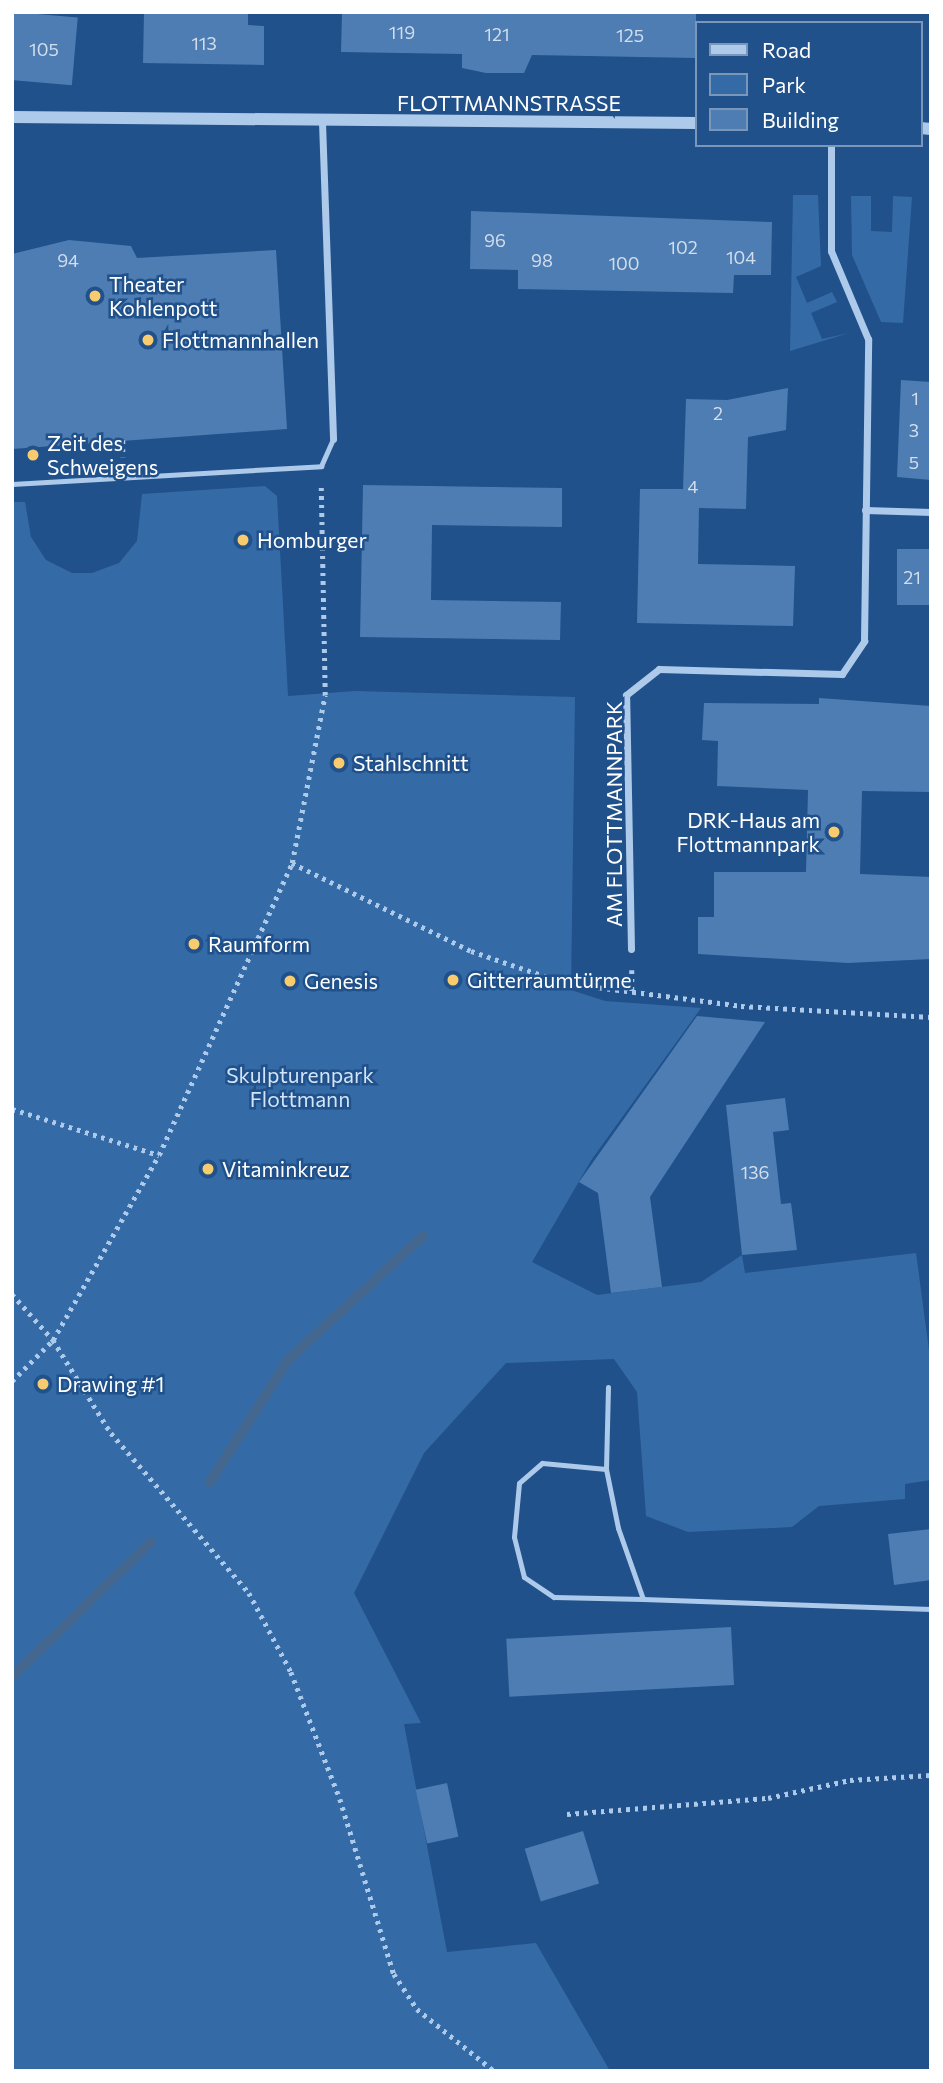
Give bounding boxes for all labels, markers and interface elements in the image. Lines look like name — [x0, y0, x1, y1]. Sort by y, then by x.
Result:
house number: 119 — [389, 21, 415, 43]
legend — [694, 21, 922, 147]
house number: 121 — [484, 23, 510, 45]
house number: 125 — [616, 24, 644, 46]
house number: 113 — [191, 32, 217, 54]
text: Road — [762, 37, 811, 62]
house number: 105 — [29, 38, 59, 60]
text: Park — [762, 72, 806, 97]
street label: FLOTTMANNSTRASSE — [397, 90, 621, 116]
text: Building — [762, 107, 839, 132]
house number: 96 — [484, 229, 506, 251]
house number: 102 — [668, 236, 698, 258]
house number: 104 — [726, 246, 756, 268]
house number: 94 — [57, 249, 79, 271]
house number: 98 — [531, 249, 553, 271]
house number: 100 — [608, 252, 640, 274]
place label: Theater Kohlenpott — [109, 271, 217, 321]
marker: Theater Kohlenpott — [87, 288, 103, 304]
place label: Flottmannhallen — [162, 327, 319, 353]
marker: Flottmannhallen — [140, 332, 156, 348]
house number: 1 — [911, 387, 919, 409]
house number: 2 — [713, 402, 723, 424]
house number: 3 — [909, 419, 919, 441]
place label: Zeit des Schweigens — [47, 430, 158, 480]
marker: Zeit des Schweigens — [25, 447, 41, 463]
house number: 5 — [909, 451, 919, 473]
house number: 4 — [688, 475, 698, 497]
place label: Homburger — [257, 527, 367, 553]
marker: Homburger — [235, 532, 251, 548]
house number: 21 — [903, 566, 921, 588]
street label: AM FLOTTMANNPARK — [601, 701, 627, 927]
place label: Stahlschnitt — [353, 750, 469, 776]
marker: Stahlschnitt — [331, 755, 347, 771]
place label: DRK-Haus am Flottmannpark — [676, 807, 820, 857]
marker: DRK-Haus am Flottmannpark — [826, 824, 842, 840]
place label: Raumform — [208, 931, 310, 957]
marker: Raumform — [186, 936, 202, 952]
place label: Gitterraumtürme — [467, 967, 632, 993]
place label: Genesis — [304, 968, 378, 994]
marker: Gitterraumtürme — [445, 972, 461, 988]
marker: Genesis — [282, 973, 298, 989]
park label: Skulpturenpark Flottmann — [226, 1062, 374, 1112]
place label: Vitaminkreuz — [222, 1156, 350, 1182]
marker: Vitaminkreuz — [200, 1161, 216, 1177]
house number: 136 — [741, 1161, 769, 1183]
place label: Drawing #1 — [57, 1371, 164, 1397]
marker: Drawing #1 — [35, 1376, 51, 1392]

